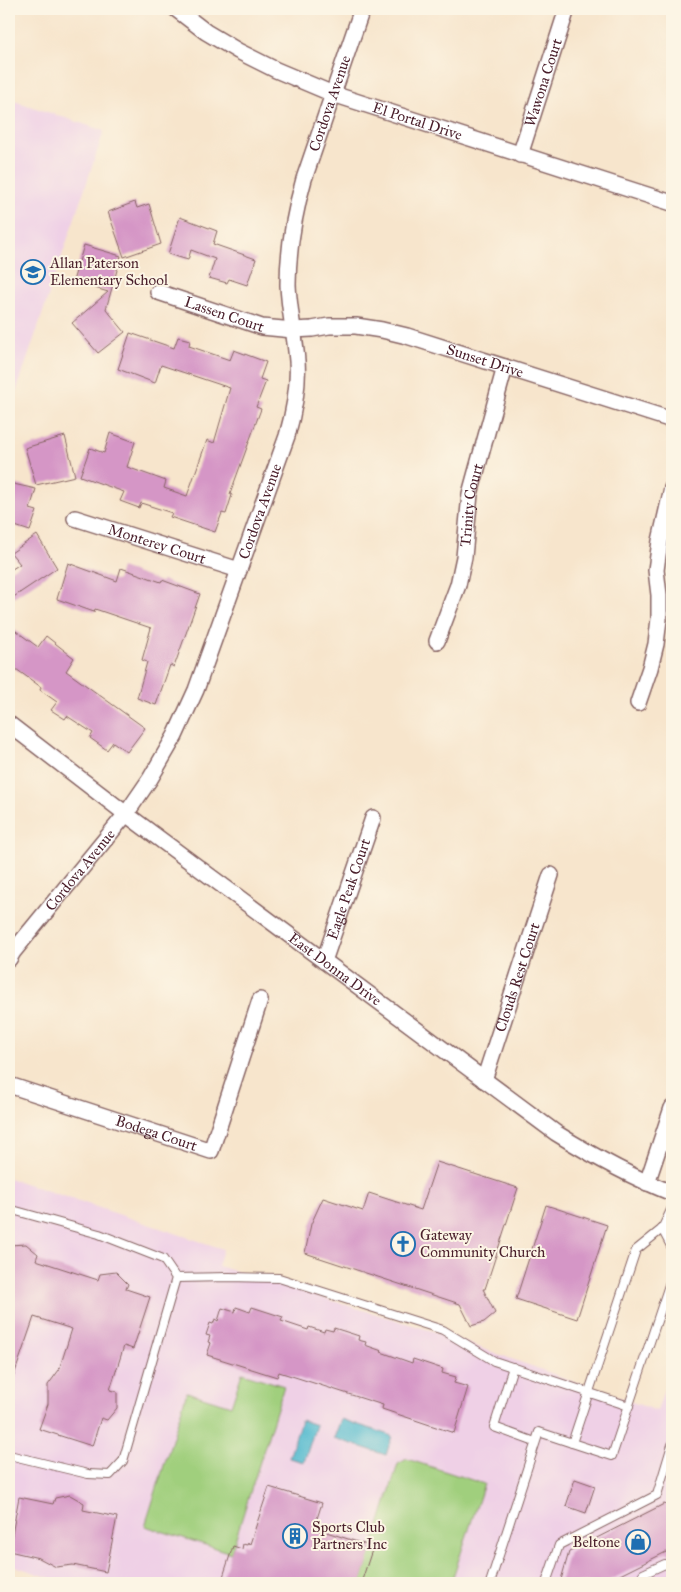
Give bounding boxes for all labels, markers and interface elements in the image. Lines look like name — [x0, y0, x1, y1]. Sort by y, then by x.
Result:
street label: Wawona Court — [521, 36, 566, 129]
street label: Cordova Avenue — [305, 53, 355, 154]
street label: El Portal Drive — [370, 98, 465, 144]
place label: Allan Paterson Elementary School — [49, 254, 169, 289]
school or university icon: Allan Paterson Elementary School — [20, 259, 46, 285]
street label: Lassen Court — [182, 293, 267, 336]
street label: Sunset Drive — [444, 340, 526, 381]
street label: Cordova Avenue — [235, 461, 285, 562]
street label: Trinity Court — [456, 461, 487, 548]
street label: Monterey Court — [106, 520, 209, 568]
street label: Cordova Avenue — [41, 826, 119, 915]
street label: Eagle Peak Court — [323, 836, 374, 942]
street label: Clouds Rest Court — [491, 920, 544, 1034]
street label: East Donna Drive — [285, 929, 385, 1009]
street label: Bodega Court — [113, 1111, 200, 1155]
place label: Gateway Community Church — [420, 1226, 546, 1261]
church icon: Gateway Community Church — [390, 1231, 416, 1257]
place label: Sports Club Partners Inc — [312, 1518, 387, 1553]
building icon: Sports Club Partners Inc — [282, 1523, 308, 1549]
shop icon: Beltone — [625, 1529, 651, 1555]
place label: Beltone — [572, 1533, 620, 1551]

